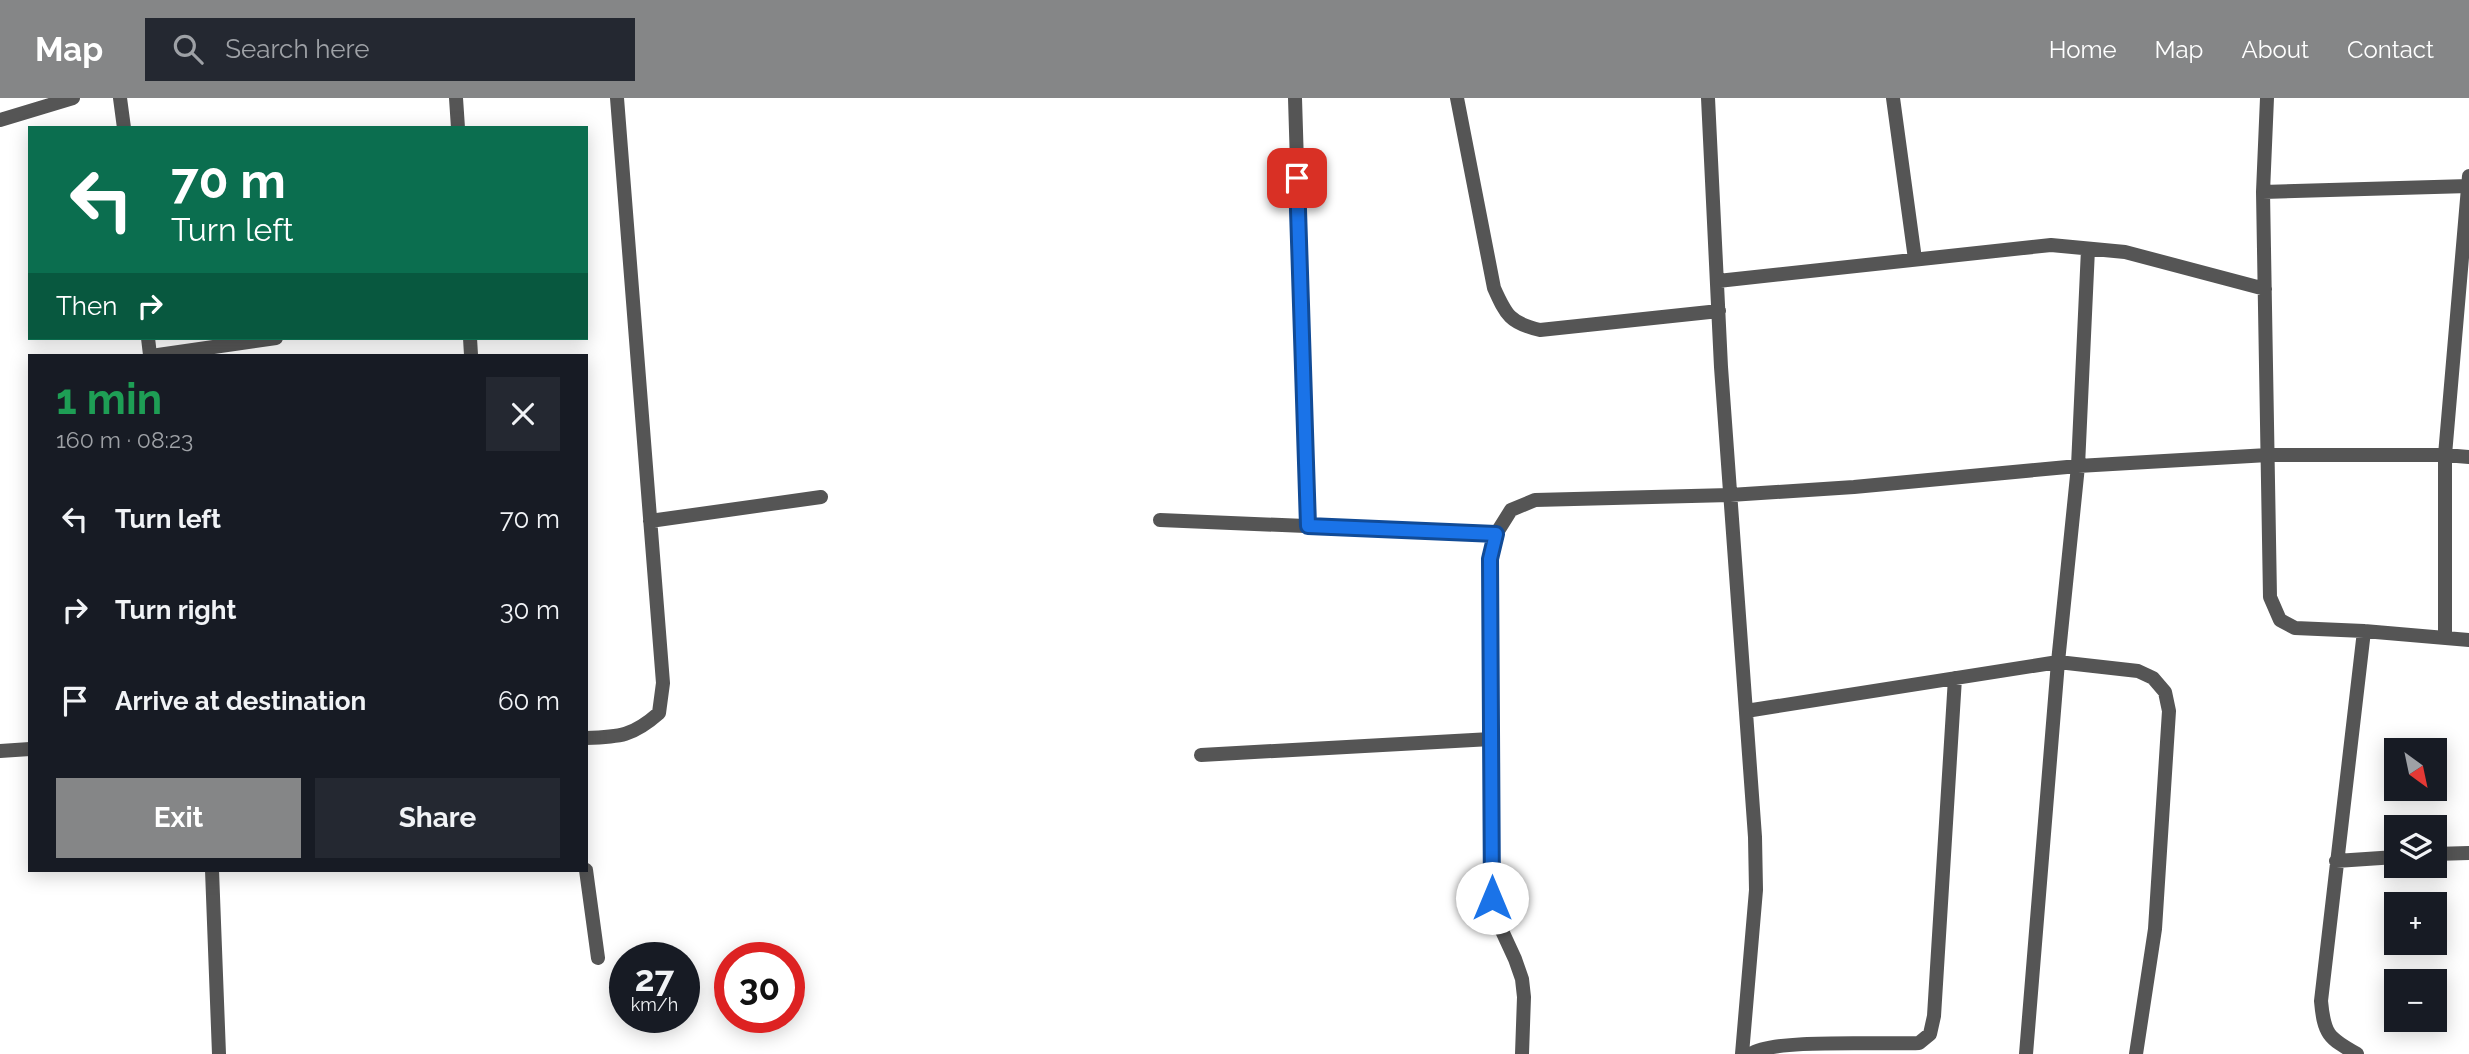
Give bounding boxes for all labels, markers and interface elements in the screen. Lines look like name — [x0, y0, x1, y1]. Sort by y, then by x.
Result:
search box — [145, 18, 635, 81]
text: Map — [35, 30, 103, 69]
icon: search — [169, 30, 207, 68]
text: Search here — [225, 34, 370, 64]
text: Home — [2049, 35, 2117, 64]
text: Map — [2155, 35, 2203, 64]
text: About — [2241, 35, 2309, 64]
text: Contact — [2347, 35, 2434, 64]
pin — [1267, 148, 1327, 208]
text: 70 m — [171, 152, 286, 209]
icon: left — [56, 154, 147, 245]
icon: arrive — [1278, 159, 1316, 197]
text: Turn left — [171, 211, 293, 248]
icon: right — [131, 287, 169, 325]
text: Then — [56, 291, 117, 321]
text: 1 min — [56, 375, 162, 424]
button: close — [486, 377, 560, 451]
text: 160 m · 08:23 — [56, 426, 193, 453]
icon: left — [56, 500, 94, 538]
text: Turn left — [115, 504, 221, 534]
text: 70 m — [500, 504, 560, 534]
icon: right — [56, 591, 94, 629]
text: Turn right — [115, 595, 236, 625]
text: 30 m — [500, 595, 560, 625]
icon: arrive — [56, 682, 94, 720]
text: Arrive at destination — [115, 686, 366, 716]
text: 60 m — [498, 686, 560, 716]
north arrow — [2384, 738, 2446, 802]
map controls — [2384, 738, 2447, 1032]
button: Exit — [56, 778, 301, 858]
button: Share — [315, 778, 560, 858]
button: layers — [2384, 815, 2447, 878]
position arrow — [1455, 861, 1529, 935]
button: + — [2384, 892, 2447, 955]
speed limit sign: 30 — [714, 942, 805, 1033]
text: 27 — [635, 958, 674, 999]
button: − — [2384, 969, 2447, 1032]
text: km/h — [631, 994, 678, 1015]

